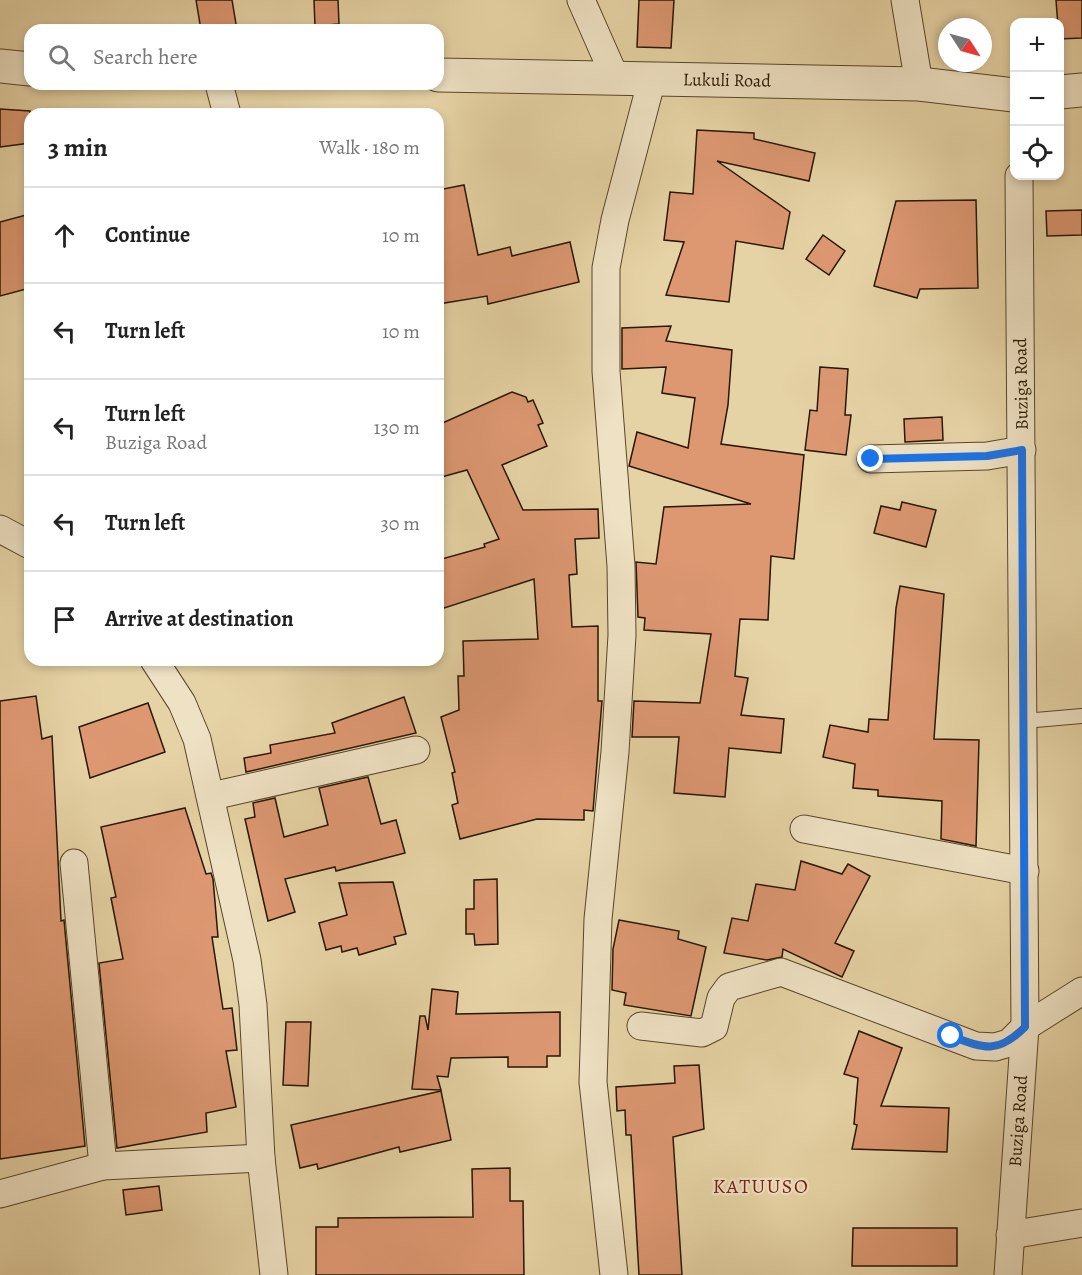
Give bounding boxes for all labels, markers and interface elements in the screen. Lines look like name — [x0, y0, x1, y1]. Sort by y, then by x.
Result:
north arrow — [938, 18, 992, 72]
map controls — [1010, 18, 1064, 180]
button: + — [1010, 18, 1064, 72]
search box — [24, 24, 444, 90]
icon: search — [45, 41, 78, 74]
text: Search here — [93, 42, 198, 72]
street label: Lukuli Road — [683, 67, 772, 93]
button: − — [1010, 72, 1064, 126]
button: locate — [1010, 126, 1064, 180]
text: 3 min — [48, 130, 108, 165]
text: Walk · 180 m — [319, 134, 420, 161]
icon: ahead — [48, 219, 81, 252]
text: Continue — [105, 220, 190, 250]
text: 10 m — [382, 222, 420, 249]
icon: left — [48, 315, 81, 348]
text: Turn left — [105, 316, 185, 346]
text: 10 m — [382, 318, 420, 345]
street label: Buziga Road — [1008, 337, 1034, 430]
text: Turn left — [105, 399, 185, 429]
icon: left — [48, 411, 81, 444]
text: 130 m — [374, 414, 420, 441]
text: Buziga Road — [105, 429, 207, 456]
route end — [857, 445, 883, 471]
icon: left — [48, 507, 81, 540]
text: Turn left — [105, 508, 185, 538]
text: 30 m — [380, 510, 420, 537]
icon: arrive — [48, 603, 81, 636]
text: Arrive at destination — [105, 604, 294, 634]
route start — [937, 1022, 963, 1048]
street label: Buziga Road — [1003, 1074, 1033, 1168]
district label: KATUUSO — [713, 1173, 809, 1200]

